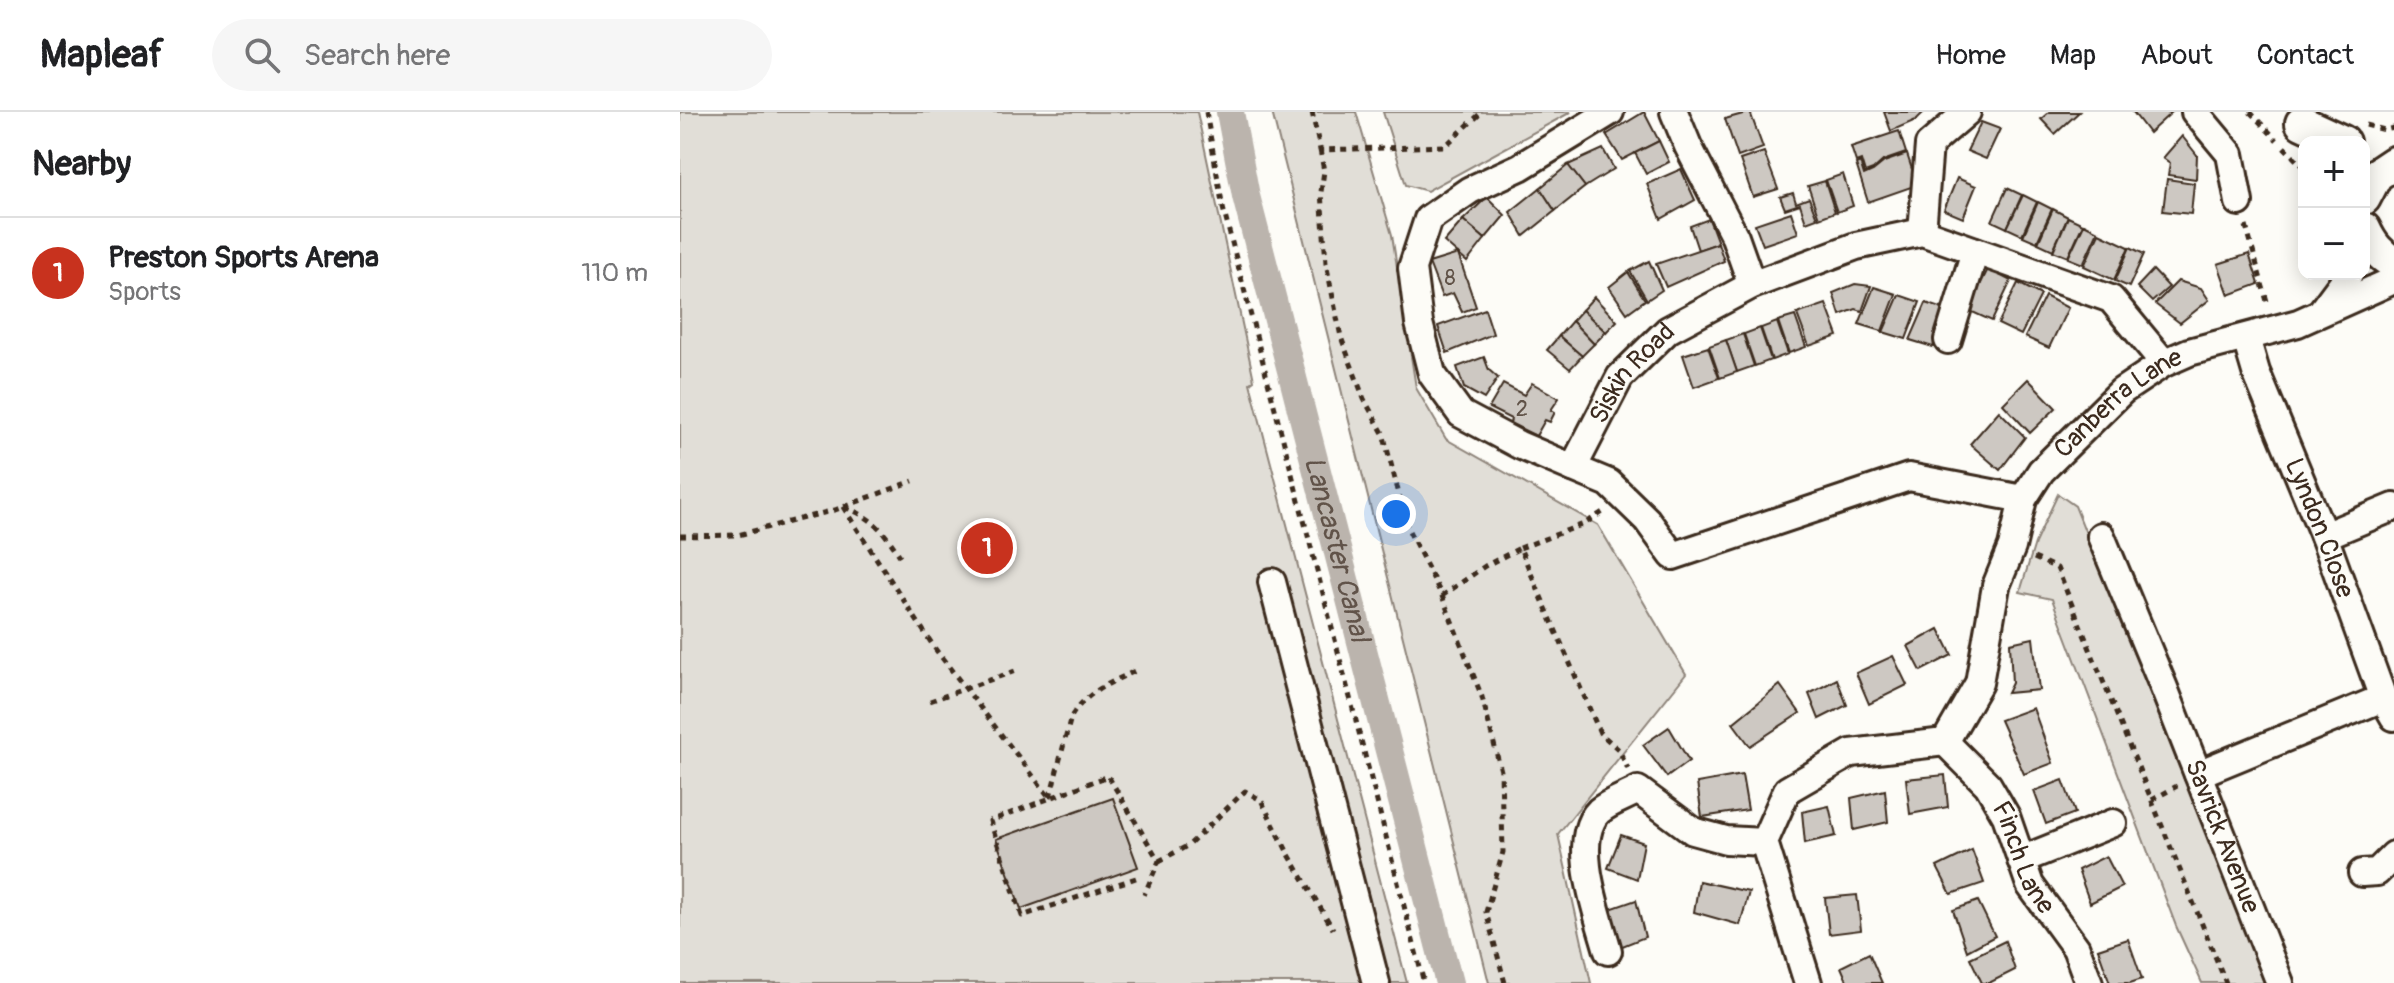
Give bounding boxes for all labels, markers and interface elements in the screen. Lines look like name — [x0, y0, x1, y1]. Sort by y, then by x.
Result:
search box — [212, 19, 772, 91]
text: Mapleaf — [40, 31, 164, 79]
icon: search — [240, 33, 284, 77]
text: Search here — [304, 37, 450, 74]
text: Home — [1935, 38, 2006, 73]
text: Map — [2050, 38, 2096, 73]
text: About — [2140, 38, 2213, 73]
text: Contact — [2257, 38, 2354, 73]
map controls — [2298, 136, 2370, 280]
button: + — [2298, 136, 2370, 208]
text: Nearby — [32, 143, 131, 186]
button: − — [2298, 208, 2370, 280]
text: Preston Sports Arena — [108, 239, 379, 276]
text: 1 — [53, 257, 63, 289]
text: 110 m — [581, 257, 648, 289]
house number: 8 — [1444, 264, 1456, 292]
text: Sports — [108, 276, 181, 308]
street label: Siskin Road — [1583, 316, 1682, 429]
street label: Canberra Lane — [2047, 341, 2187, 465]
house number: 2 — [1516, 395, 1528, 423]
water label: Lancaster Canal — [1296, 453, 1379, 648]
street label: Lyndon Close — [2278, 453, 2361, 602]
your location — [1376, 494, 1416, 534]
pin: 1 — [961, 518, 1013, 578]
street label: Savrick Avenue — [2178, 755, 2267, 918]
street label: Finch Lane — [1985, 796, 2062, 920]

